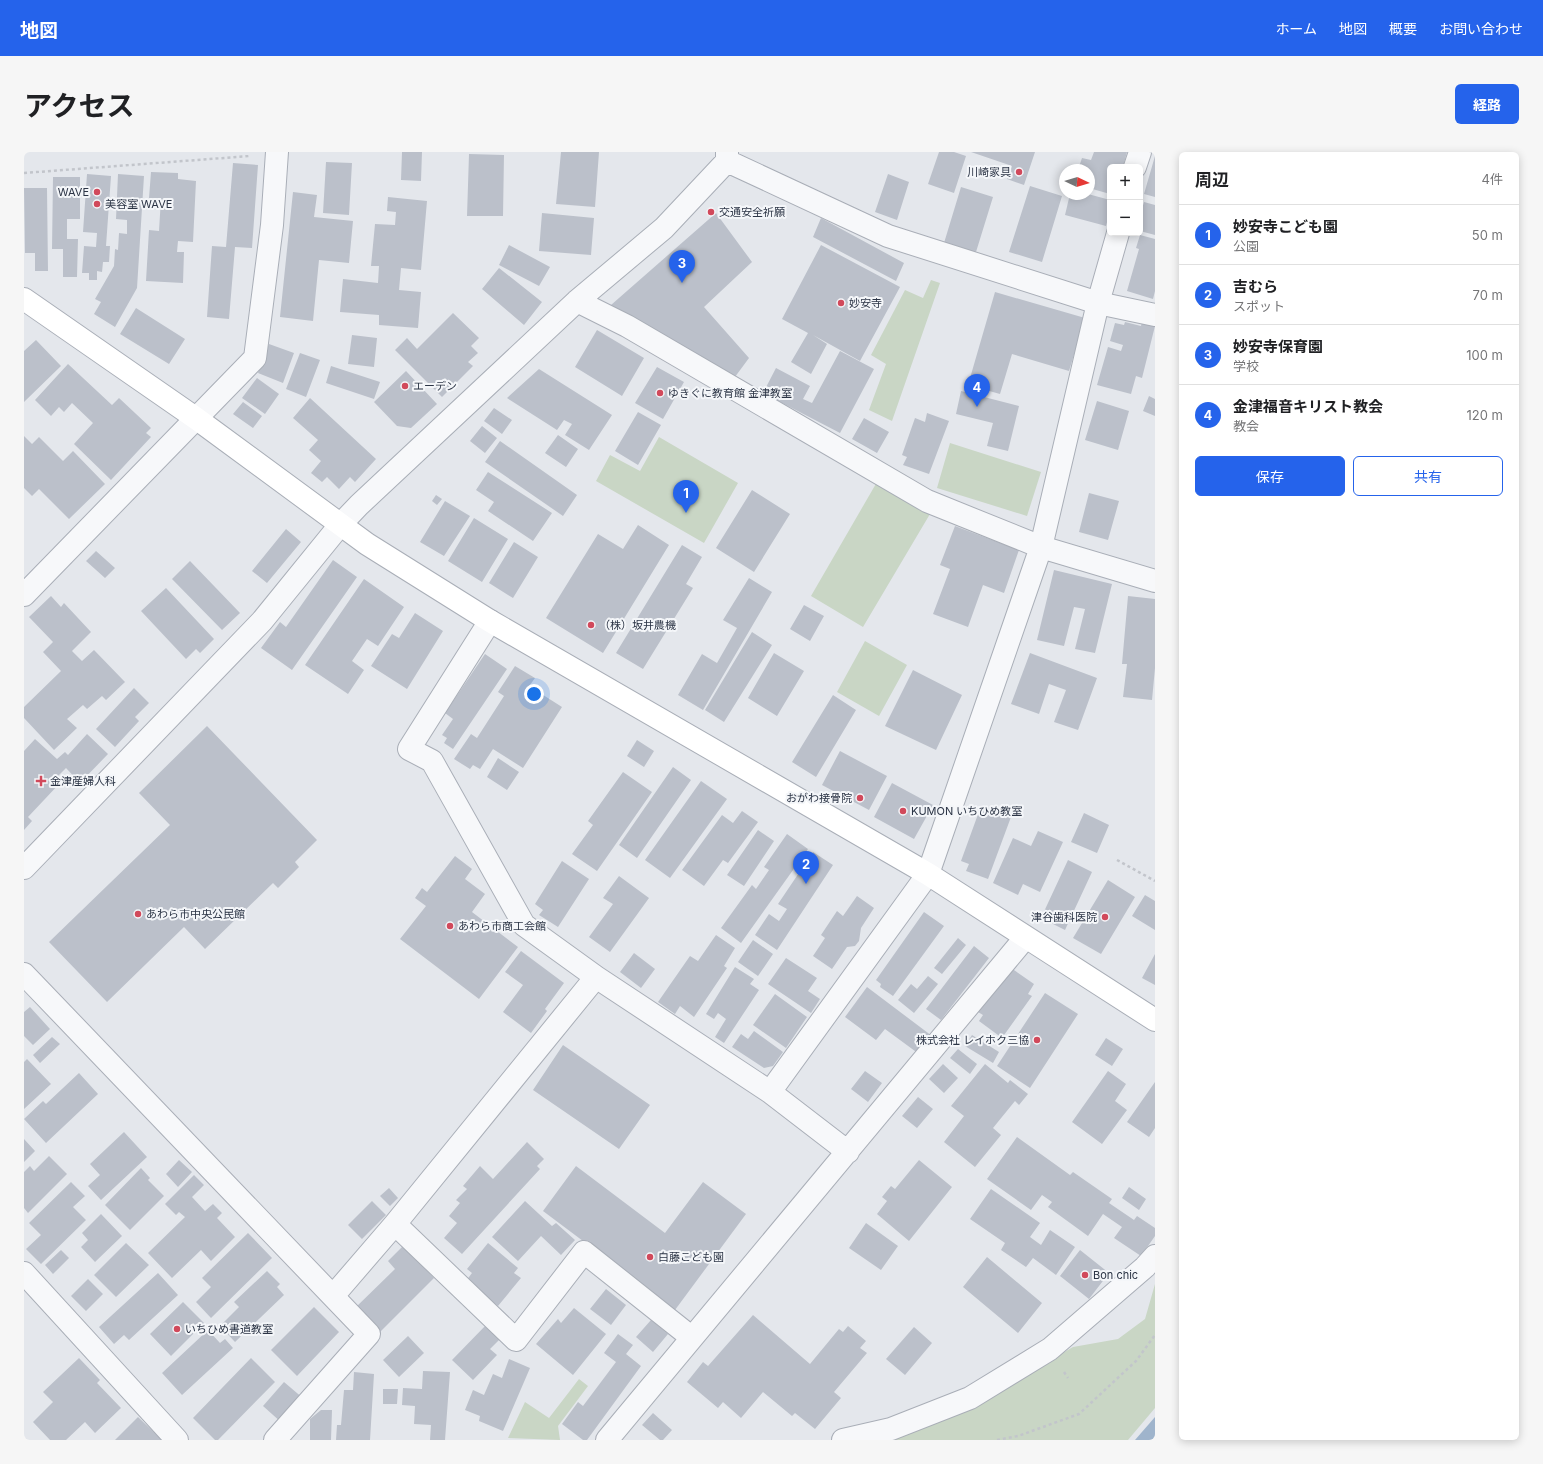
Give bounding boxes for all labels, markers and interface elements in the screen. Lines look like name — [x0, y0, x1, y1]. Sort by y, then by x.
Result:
text: 地図 — [20, 19, 58, 42]
text: ホーム — [1275, 20, 1317, 37]
text: 地図 — [1339, 20, 1367, 37]
text: 概要 — [1389, 20, 1417, 37]
text: お問い合わせ — [1439, 20, 1523, 37]
button: 経路 — [1455, 84, 1519, 124]
text: アクセス — [24, 89, 135, 123]
north arrow — [1059, 164, 1095, 200]
map controls — [1107, 164, 1143, 236]
button: + — [1107, 164, 1143, 200]
place label: 川崎家具 — [967, 165, 1011, 179]
marker: 川崎家具 — [1014, 167, 1024, 177]
text: 周辺 — [1195, 170, 1229, 190]
text: 4件 — [1482, 171, 1503, 187]
place label: WAVE — [58, 185, 89, 199]
marker: WAVE — [92, 187, 102, 197]
place label: 美容室 WAVE — [105, 197, 172, 211]
marker: 美容室 WAVE — [92, 199, 102, 209]
button: − — [1107, 200, 1143, 236]
place label: 交通安全祈願 — [719, 205, 785, 219]
marker: 交通安全祈願 — [706, 207, 716, 217]
text: 妙安寺こども園 — [1233, 217, 1338, 236]
text: 1 — [1205, 227, 1211, 243]
text: 50 m — [1472, 227, 1503, 243]
text: 公園 — [1233, 238, 1259, 254]
pin: 3 — [669, 250, 695, 283]
text: 吉むら — [1233, 277, 1278, 296]
text: 2 — [1204, 287, 1212, 303]
text: 70 m — [1473, 287, 1503, 303]
place label: 妙安寺 — [849, 296, 882, 310]
marker: 妙安寺 — [836, 298, 846, 308]
text: スポット — [1233, 298, 1285, 314]
text: 妙安寺保育園 — [1233, 337, 1323, 356]
text: 3 — [1204, 347, 1212, 363]
text: 100 m — [1466, 347, 1503, 363]
text: 学校 — [1233, 358, 1259, 374]
pin: 4 — [964, 374, 990, 407]
place label: エーデン — [413, 379, 457, 393]
marker: エーデン — [400, 381, 410, 391]
place label: ゆきぐに教育館 金津教室 — [668, 386, 792, 400]
marker: ゆきぐに教育館 金津教室 — [655, 388, 665, 398]
text: 金津福音キリスト教会 — [1233, 397, 1383, 416]
text: 4 — [1204, 407, 1212, 423]
text: 120 m — [1467, 407, 1503, 423]
text: 教会 — [1233, 418, 1259, 434]
button: 保存 — [1195, 456, 1345, 496]
button: 共有 — [1353, 456, 1503, 496]
pin: 1 — [673, 480, 699, 513]
place label: （株）坂井農機 — [599, 618, 676, 632]
marker: （株）坂井農機 — [586, 620, 596, 630]
your location — [524, 684, 544, 704]
place label: 金津産婦人科 — [50, 774, 116, 788]
marker: 金津産婦人科 — [35, 775, 47, 787]
place label: おがわ接骨院 — [786, 791, 852, 805]
marker: おがわ接骨院 — [855, 793, 865, 803]
place label: KUMON いちひめ教室 — [911, 804, 1022, 818]
marker: KUMON いちひめ教室 — [898, 806, 908, 816]
pin: 2 — [793, 851, 819, 884]
place label: あわら市中央公民館 — [146, 907, 245, 921]
marker: あわら市中央公民館 — [133, 909, 143, 919]
place label: 津谷歯科医院 — [1031, 910, 1097, 924]
marker: 津谷歯科医院 — [1100, 912, 1110, 922]
place label: あわら市商工会館 — [458, 919, 546, 933]
marker: あわら市商工会館 — [445, 921, 455, 931]
place label: 株式会社 レイホク三協 — [916, 1033, 1029, 1047]
marker: 株式会社 レイホク三協 — [1032, 1035, 1042, 1045]
place label: 白藤こども園 — [658, 1250, 724, 1264]
marker: 白藤こども園 — [645, 1252, 655, 1262]
place label: Bon chic — [1093, 1268, 1138, 1282]
marker: Bon chic — [1080, 1270, 1090, 1280]
place label: いちひめ書道教室 — [185, 1322, 273, 1336]
marker: いちひめ書道教室 — [172, 1324, 182, 1334]

